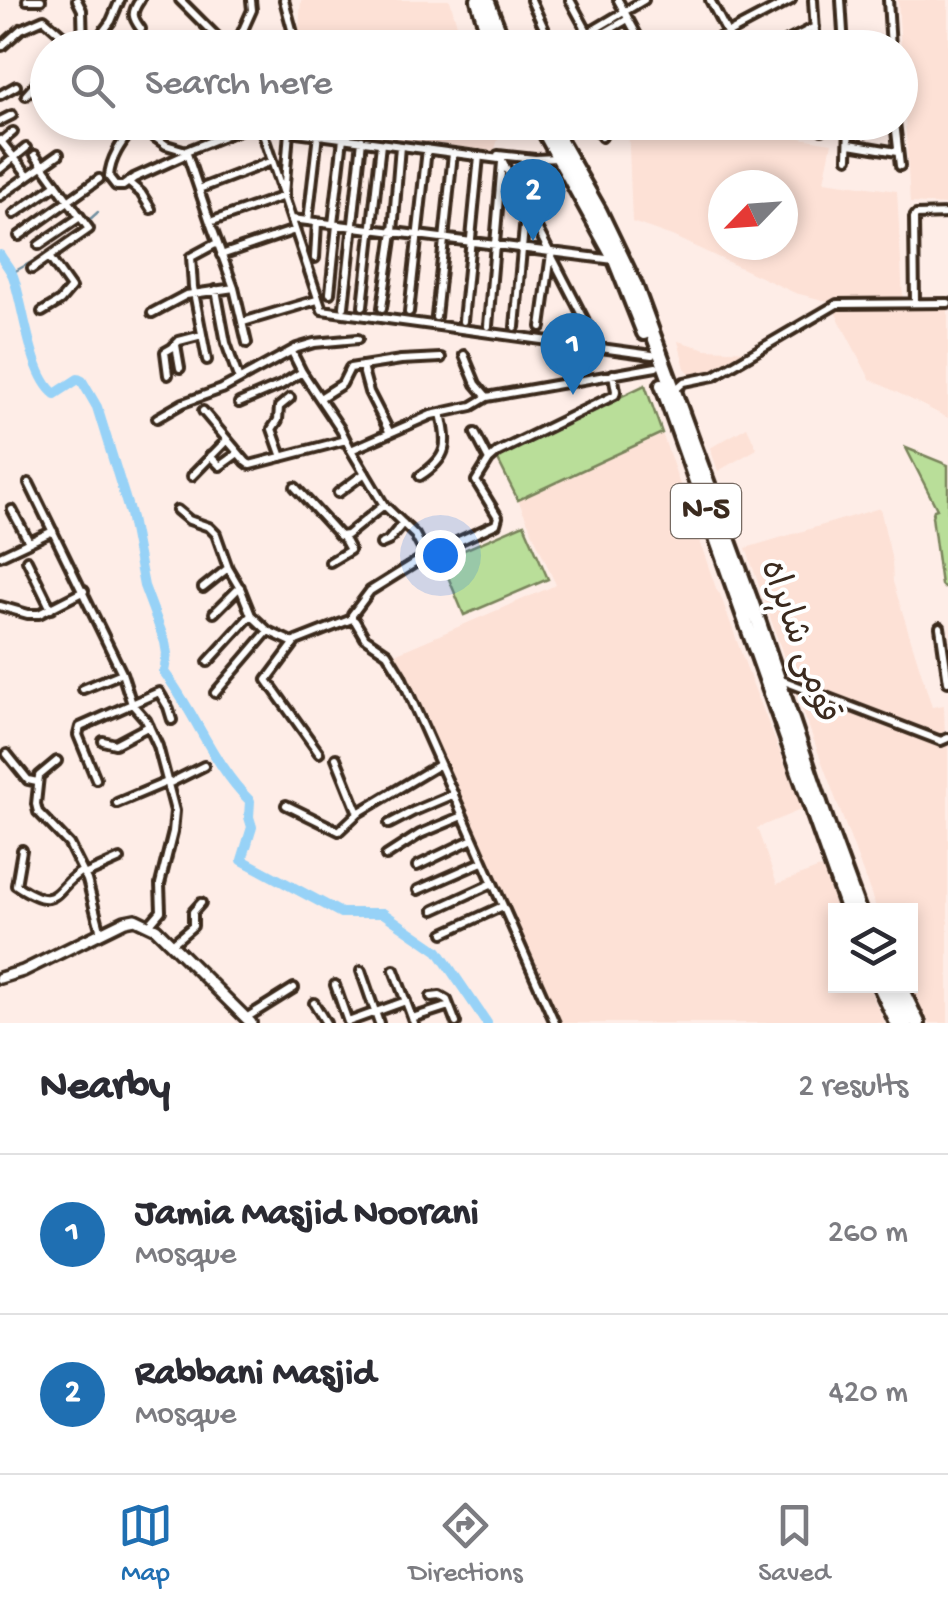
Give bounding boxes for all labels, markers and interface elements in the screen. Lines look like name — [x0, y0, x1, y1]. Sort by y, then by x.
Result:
search box — [30, 30, 918, 140]
icon: search — [65, 58, 120, 113]
text: Search here — [145, 63, 332, 107]
pin: 2 — [500, 158, 566, 241]
north arrow — [708, 170, 798, 260]
pin: 1 — [540, 312, 606, 395]
road number: N-5 — [671, 484, 741, 538]
your location — [415, 530, 466, 581]
street label: قومی شاہراہ — [748, 555, 846, 729]
map controls — [828, 903, 918, 993]
button: layers — [828, 903, 918, 993]
text: Nearby — [40, 1064, 170, 1113]
text: 2 results — [798, 1069, 908, 1107]
text: Jamia Masjid Noorani — [135, 1193, 479, 1237]
text: 1 — [66, 1215, 79, 1253]
text: 260 m — [828, 1215, 908, 1253]
text: Mosque — [135, 1237, 236, 1275]
text: Rabbani Masjid — [135, 1353, 376, 1397]
text: 2 — [65, 1375, 80, 1413]
text: 420 m — [829, 1375, 908, 1413]
text: Mosque — [135, 1397, 236, 1435]
tab: Map — [118, 1498, 173, 1591]
tab: Directions — [409, 1498, 523, 1591]
tab: Saved — [758, 1498, 830, 1591]

